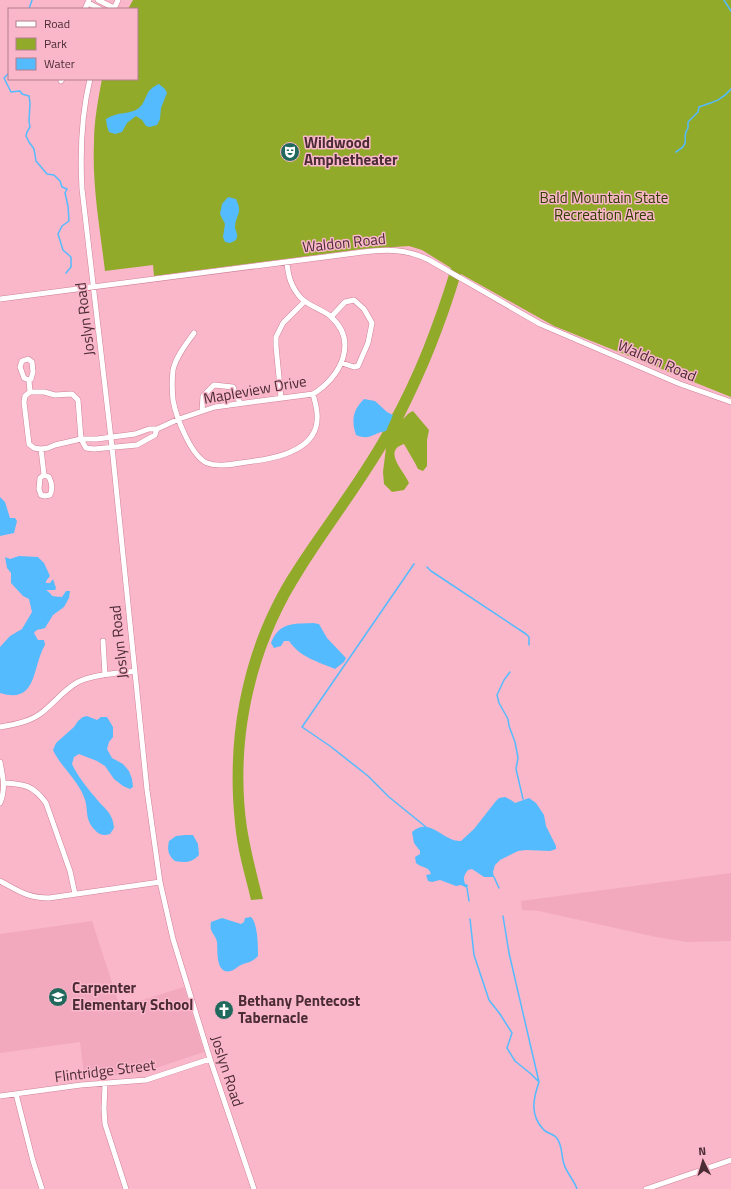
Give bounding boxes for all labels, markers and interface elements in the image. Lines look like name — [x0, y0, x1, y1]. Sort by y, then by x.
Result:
legend — [8, 8, 138, 80]
text: Road — [44, 14, 70, 33]
text: Park — [44, 34, 67, 53]
text: Water — [44, 54, 75, 73]
place label: Wildwood Amphetheater — [304, 131, 398, 171]
theatre icon: Wildwood Amphetheater — [279, 141, 301, 163]
park label: Bald Mountain State Recreation Area — [540, 186, 668, 226]
street label: Waldon Road — [301, 227, 387, 258]
street label: Joslyn Road — [69, 281, 100, 357]
street label: Waldon Road — [614, 334, 700, 387]
street label: Mapleview Drive — [201, 369, 308, 410]
street label: Joslyn Road — [103, 604, 134, 680]
place label: Carpenter Elementary School — [72, 976, 193, 1016]
school or university icon: Carpenter Elementary School — [47, 986, 69, 1008]
place label: Bethany Pentecost Tabernacle — [238, 989, 361, 1029]
church icon: Bethany Pentecost Tabernacle — [213, 999, 235, 1021]
street label: Joslyn Road — [205, 1032, 250, 1109]
street label: Flintridge Street — [53, 1053, 157, 1088]
north arrow — [683, 1141, 723, 1181]
text: N — [698, 1143, 707, 1159]

